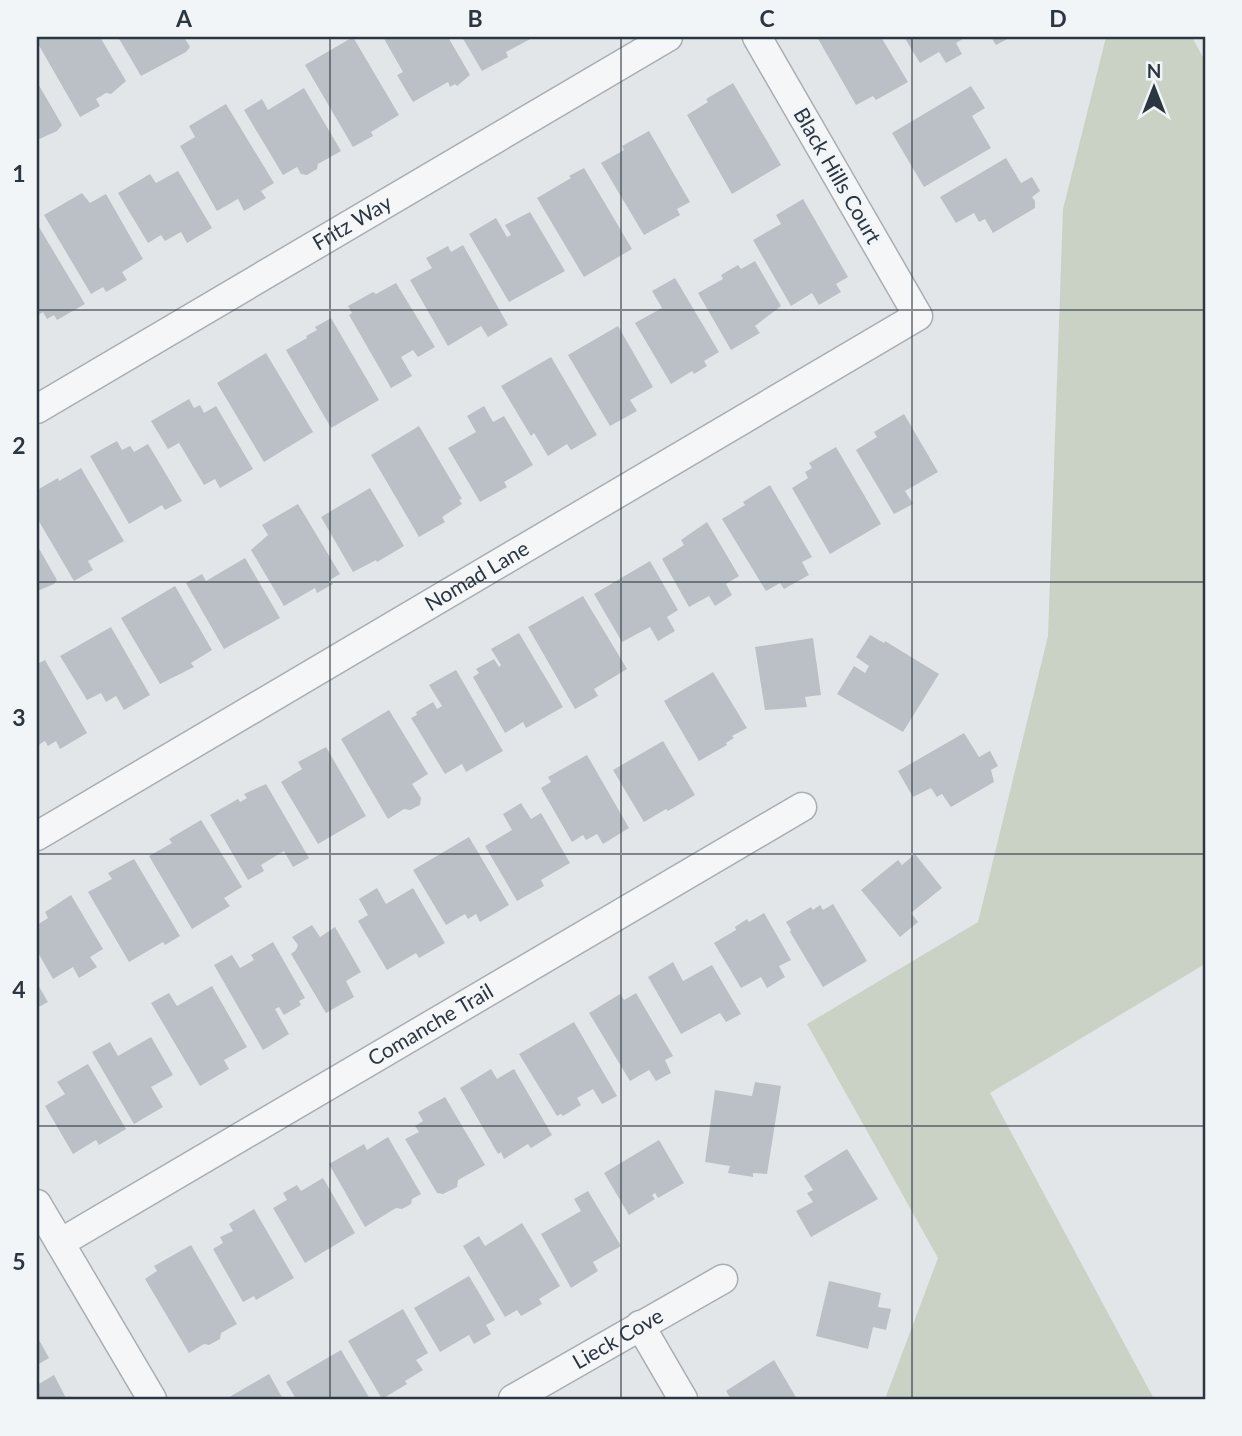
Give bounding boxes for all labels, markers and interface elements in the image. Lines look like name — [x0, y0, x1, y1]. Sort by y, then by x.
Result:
text: A — [175, 4, 193, 32]
text: B — [467, 4, 483, 32]
text: C — [759, 4, 775, 32]
text: D — [1049, 4, 1067, 32]
north arrow — [1120, 52, 1190, 122]
text: N — [1147, 59, 1161, 82]
street label: Black Hills Court — [789, 103, 888, 248]
text: 1 — [12, 159, 26, 187]
street label: Fritz Way — [308, 189, 396, 255]
text: 2 — [12, 431, 26, 459]
street label: Nomad Lane — [420, 535, 533, 615]
text: 3 — [12, 703, 26, 731]
text: 4 — [12, 975, 26, 1003]
street label: Comanche Trail — [363, 977, 497, 1070]
text: 5 — [12, 1247, 26, 1275]
street label: Lieck Cove — [568, 1302, 667, 1373]

